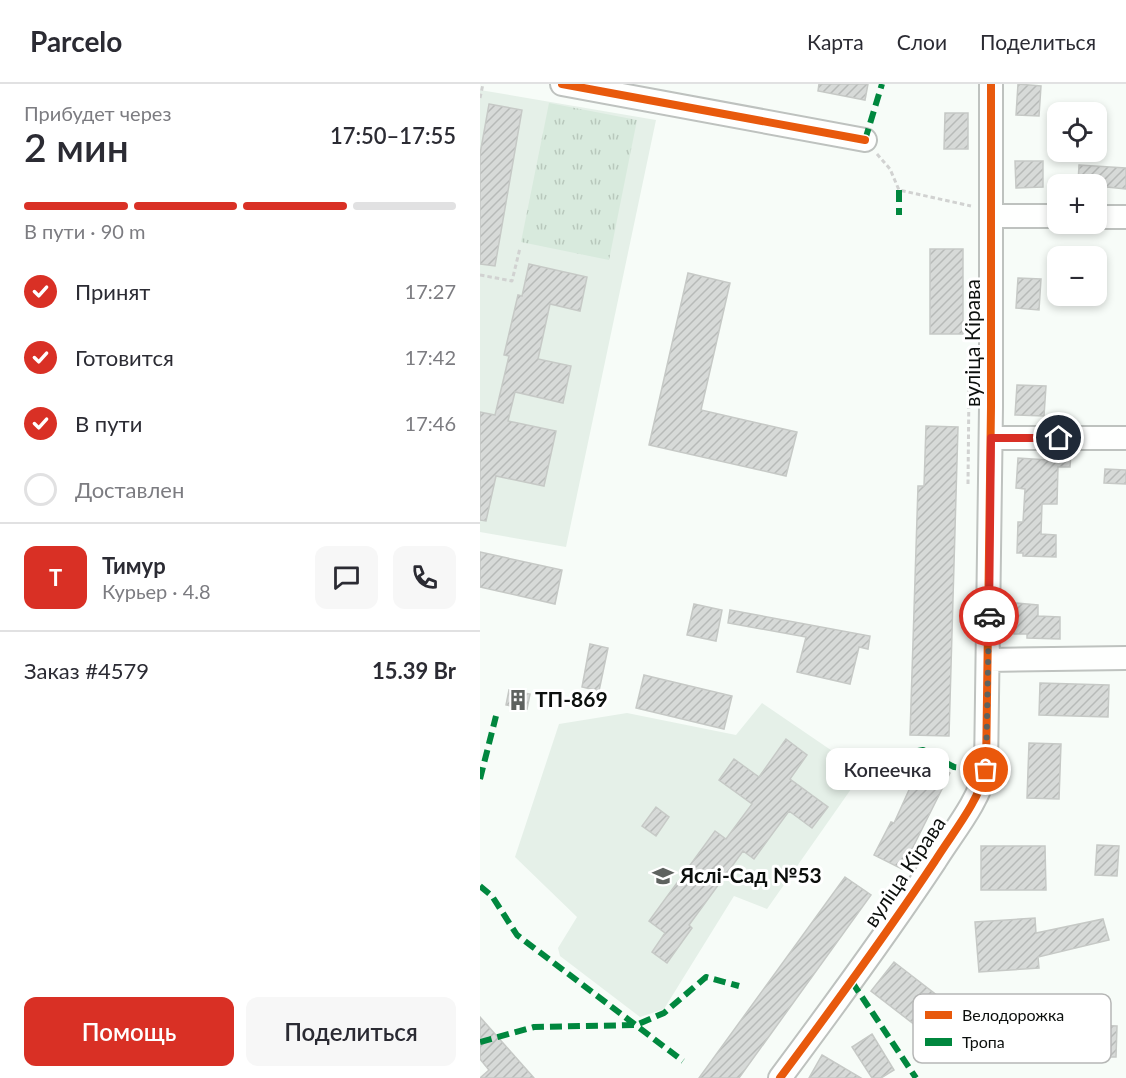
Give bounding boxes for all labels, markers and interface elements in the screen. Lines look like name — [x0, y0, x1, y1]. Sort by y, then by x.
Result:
text: Parcelo — [30, 24, 122, 58]
text: Карта — [807, 29, 864, 54]
text: Слои — [897, 29, 947, 54]
text: Поделиться — [980, 29, 1096, 54]
text: Прибудет через — [24, 101, 171, 125]
map controls — [1047, 102, 1107, 306]
button: locate — [1047, 102, 1107, 162]
text: 17:50–17:55 — [330, 122, 456, 149]
text: 2 мин — [24, 124, 129, 170]
button: + — [1047, 174, 1107, 234]
text: В пути · 90 m — [24, 219, 145, 243]
button: − — [1047, 246, 1107, 306]
icon: check — [24, 275, 57, 308]
text: Принят — [75, 278, 150, 305]
text: 17:27 — [405, 279, 456, 303]
street label: вуліца Кірава — [959, 279, 984, 407]
icon: check — [24, 341, 57, 374]
text: Готовится — [75, 344, 174, 371]
text: 17:42 — [405, 345, 456, 369]
icon: check — [24, 407, 57, 440]
text: В пути — [75, 410, 142, 437]
text: 17:46 — [405, 411, 456, 435]
pin — [1033, 412, 1084, 463]
icon: home — [1042, 421, 1075, 454]
text: Доставлен — [75, 476, 184, 503]
button: chat — [315, 546, 378, 609]
button: phone — [393, 546, 456, 609]
text: Тимур — [102, 552, 166, 579]
text: Т — [49, 564, 62, 591]
text: Курьер · 4.8 — [102, 579, 211, 603]
courier — [959, 586, 1019, 646]
icon: car — [973, 600, 1006, 633]
text: Заказ #4579 — [24, 657, 149, 684]
text: 15.39 Br — [372, 657, 456, 684]
place label: ТП-869 — [535, 686, 608, 711]
building icon: ТП-869 — [506, 688, 530, 712]
pin — [960, 744, 1011, 795]
callout: Копеечка — [827, 749, 950, 791]
icon: bag — [969, 753, 1002, 786]
text: Копеечка — [844, 757, 932, 781]
street label: вуліца Кірава — [858, 811, 950, 931]
place label: Яслі-Сад №53 — [679, 862, 822, 887]
school or university icon: Яслі-Сад №53 — [651, 864, 675, 888]
legend — [913, 994, 1111, 1063]
button: Помощь — [24, 997, 234, 1066]
button: Поделиться — [246, 997, 456, 1066]
text: Велодорожка — [962, 1005, 1064, 1024]
text: Тропа — [962, 1032, 1005, 1051]

